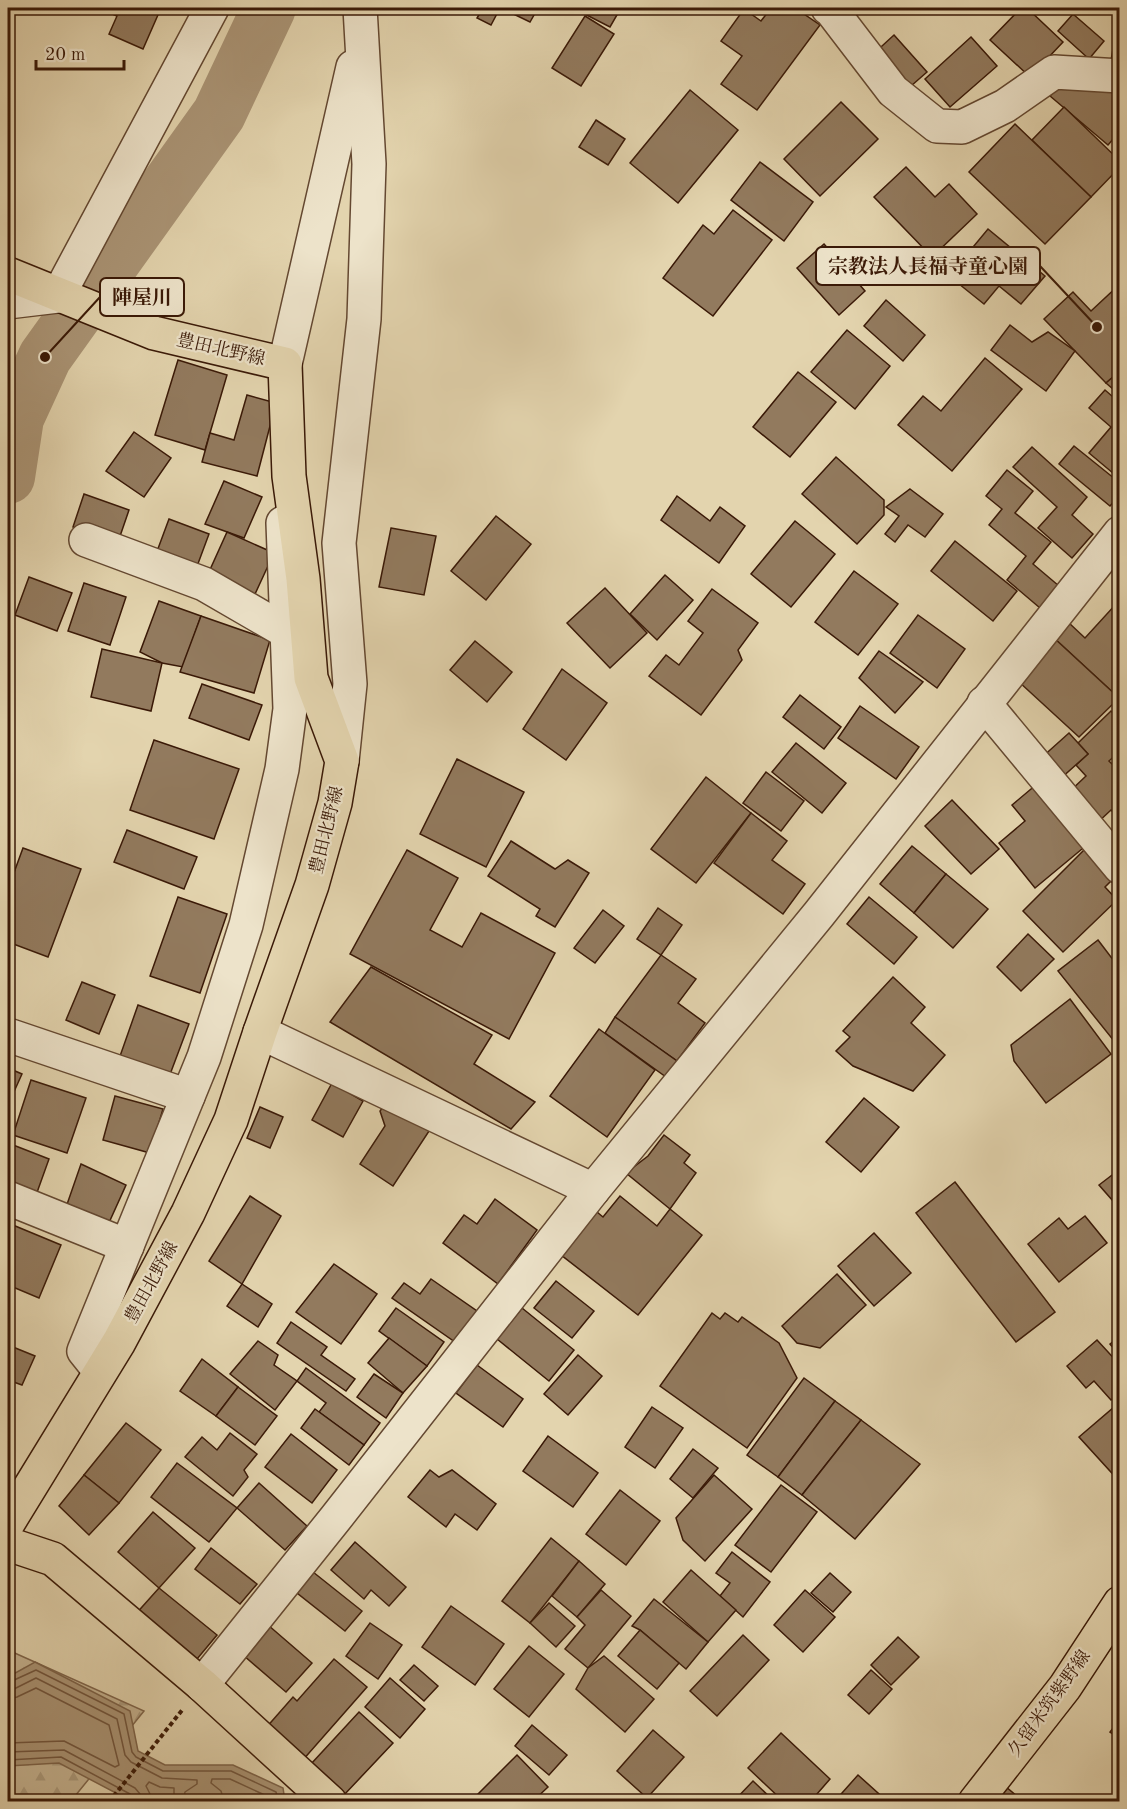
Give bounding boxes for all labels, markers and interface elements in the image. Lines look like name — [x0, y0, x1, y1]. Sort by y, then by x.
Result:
scale bar — [36, 33, 124, 71]
text: 20 m — [45, 46, 85, 64]
callout: 宗教法人長福寺童心園 — [816, 247, 1040, 285]
text: 宗教法人長福寺童心園 — [828, 255, 1028, 278]
callout: 陣屋川 — [100, 278, 184, 316]
text: 陣屋川 — [112, 287, 172, 309]
street label: 豊田北野線 — [175, 329, 267, 369]
street label: 豊田北野線 — [305, 784, 347, 876]
street label: 豊田北野線 — [120, 1238, 182, 1326]
street label: 久留米筑紫野線 — [1004, 1646, 1094, 1760]

